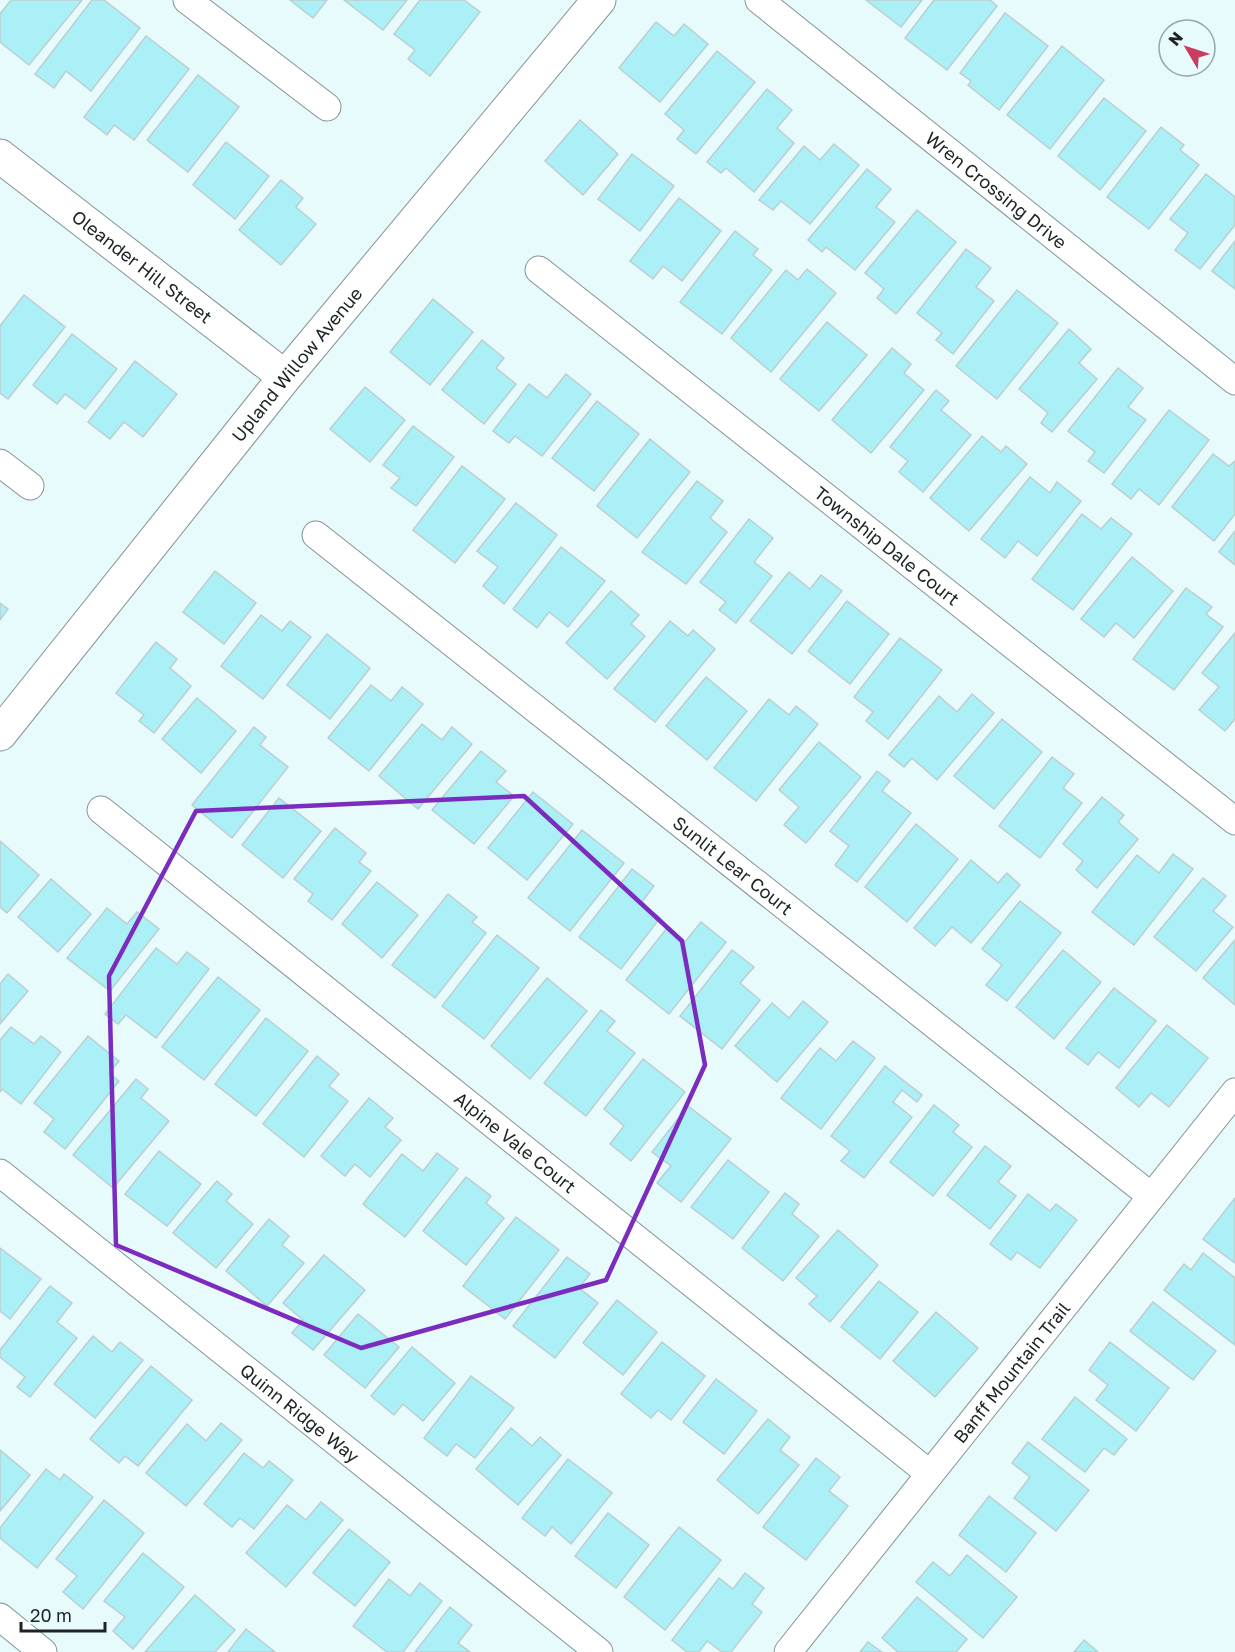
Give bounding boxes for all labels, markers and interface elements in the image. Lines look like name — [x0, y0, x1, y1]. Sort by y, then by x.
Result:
north arrow — [1157, 18, 1217, 78]
text: N — [1164, 28, 1187, 50]
street label: Wren Crossing Drive — [921, 127, 1071, 253]
street label: Oleander Hill Street — [68, 205, 217, 328]
street label: Upland Willow Avenue — [227, 282, 366, 446]
street label: Township Dale Court — [810, 481, 964, 610]
street label: Sunlit Lear Court — [669, 811, 797, 919]
street label: Alpine Vale Court — [450, 1087, 581, 1197]
street label: Banff Mountain Trail — [948, 1297, 1074, 1447]
street label: Quinn Ridge Way — [236, 1359, 364, 1467]
scale bar — [21, 1595, 105, 1633]
text: 20 m — [30, 1604, 72, 1626]

